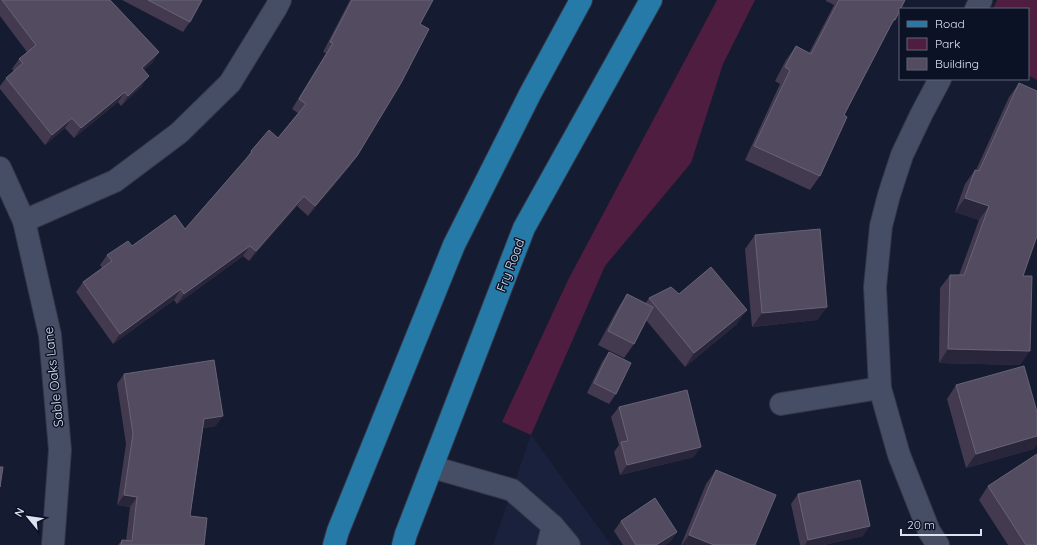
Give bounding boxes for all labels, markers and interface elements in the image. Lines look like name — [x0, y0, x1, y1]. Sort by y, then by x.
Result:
legend — [899, 8, 1029, 80]
text: Road — [935, 16, 965, 31]
text: Park — [935, 36, 960, 51]
text: Building — [935, 56, 979, 71]
street label: Fry Road — [493, 236, 527, 294]
street label: Sable Oaks Lane — [40, 326, 66, 428]
north arrow — [8, 497, 48, 537]
text: N — [11, 505, 27, 519]
scale bar — [901, 511, 981, 537]
text: 20 m — [907, 517, 935, 532]

